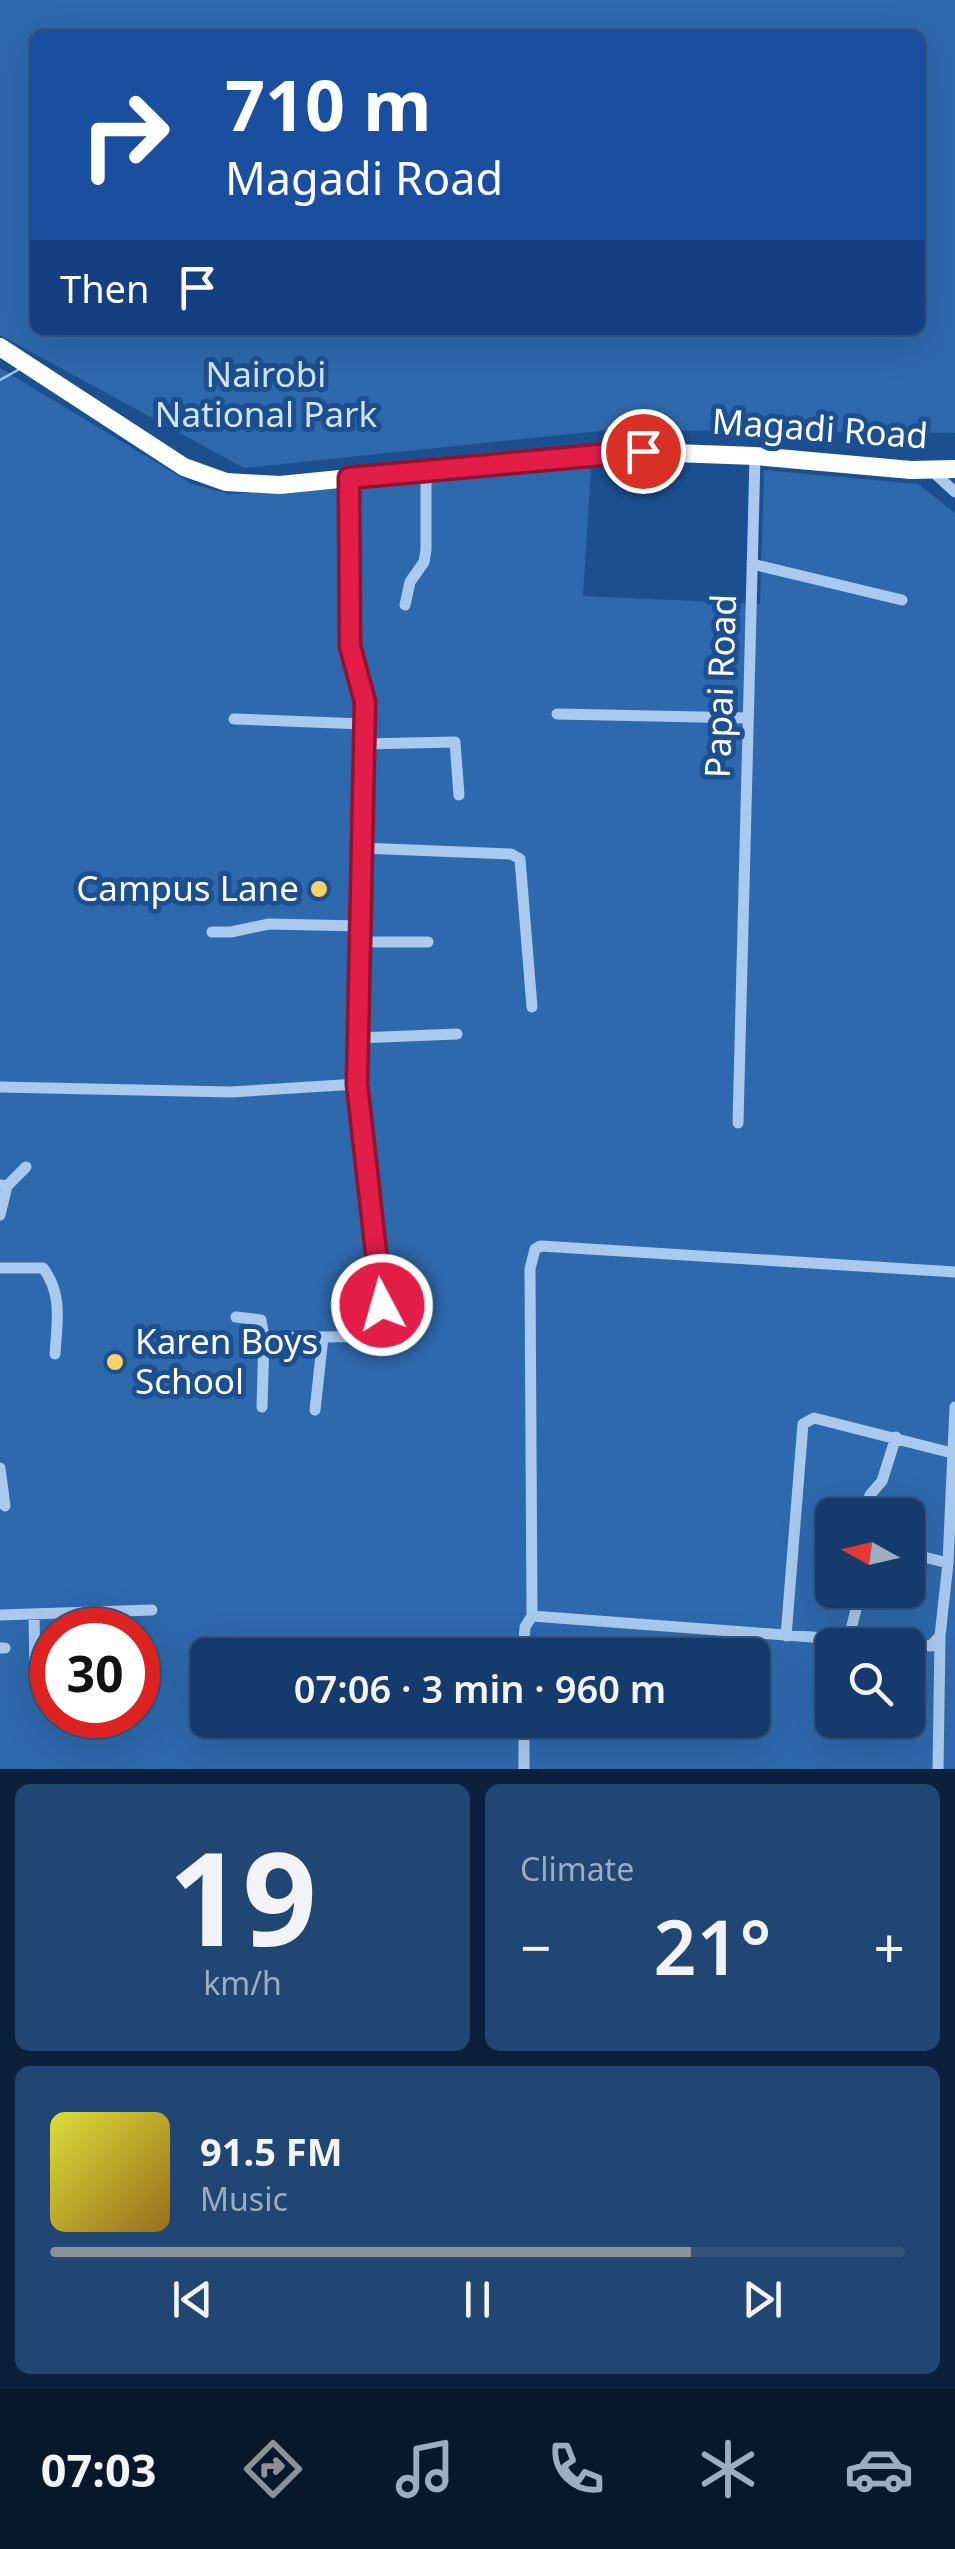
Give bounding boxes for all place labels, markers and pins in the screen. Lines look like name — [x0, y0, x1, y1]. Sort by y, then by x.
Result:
pin — [601, 409, 686, 494]
place label: Campus Lane — [76, 864, 299, 911]
marker: Campus Lane — [308, 878, 330, 900]
place label: Karen Boys School — [135, 1317, 318, 1404]
marker: Karen Boys School — [104, 1351, 126, 1373]

